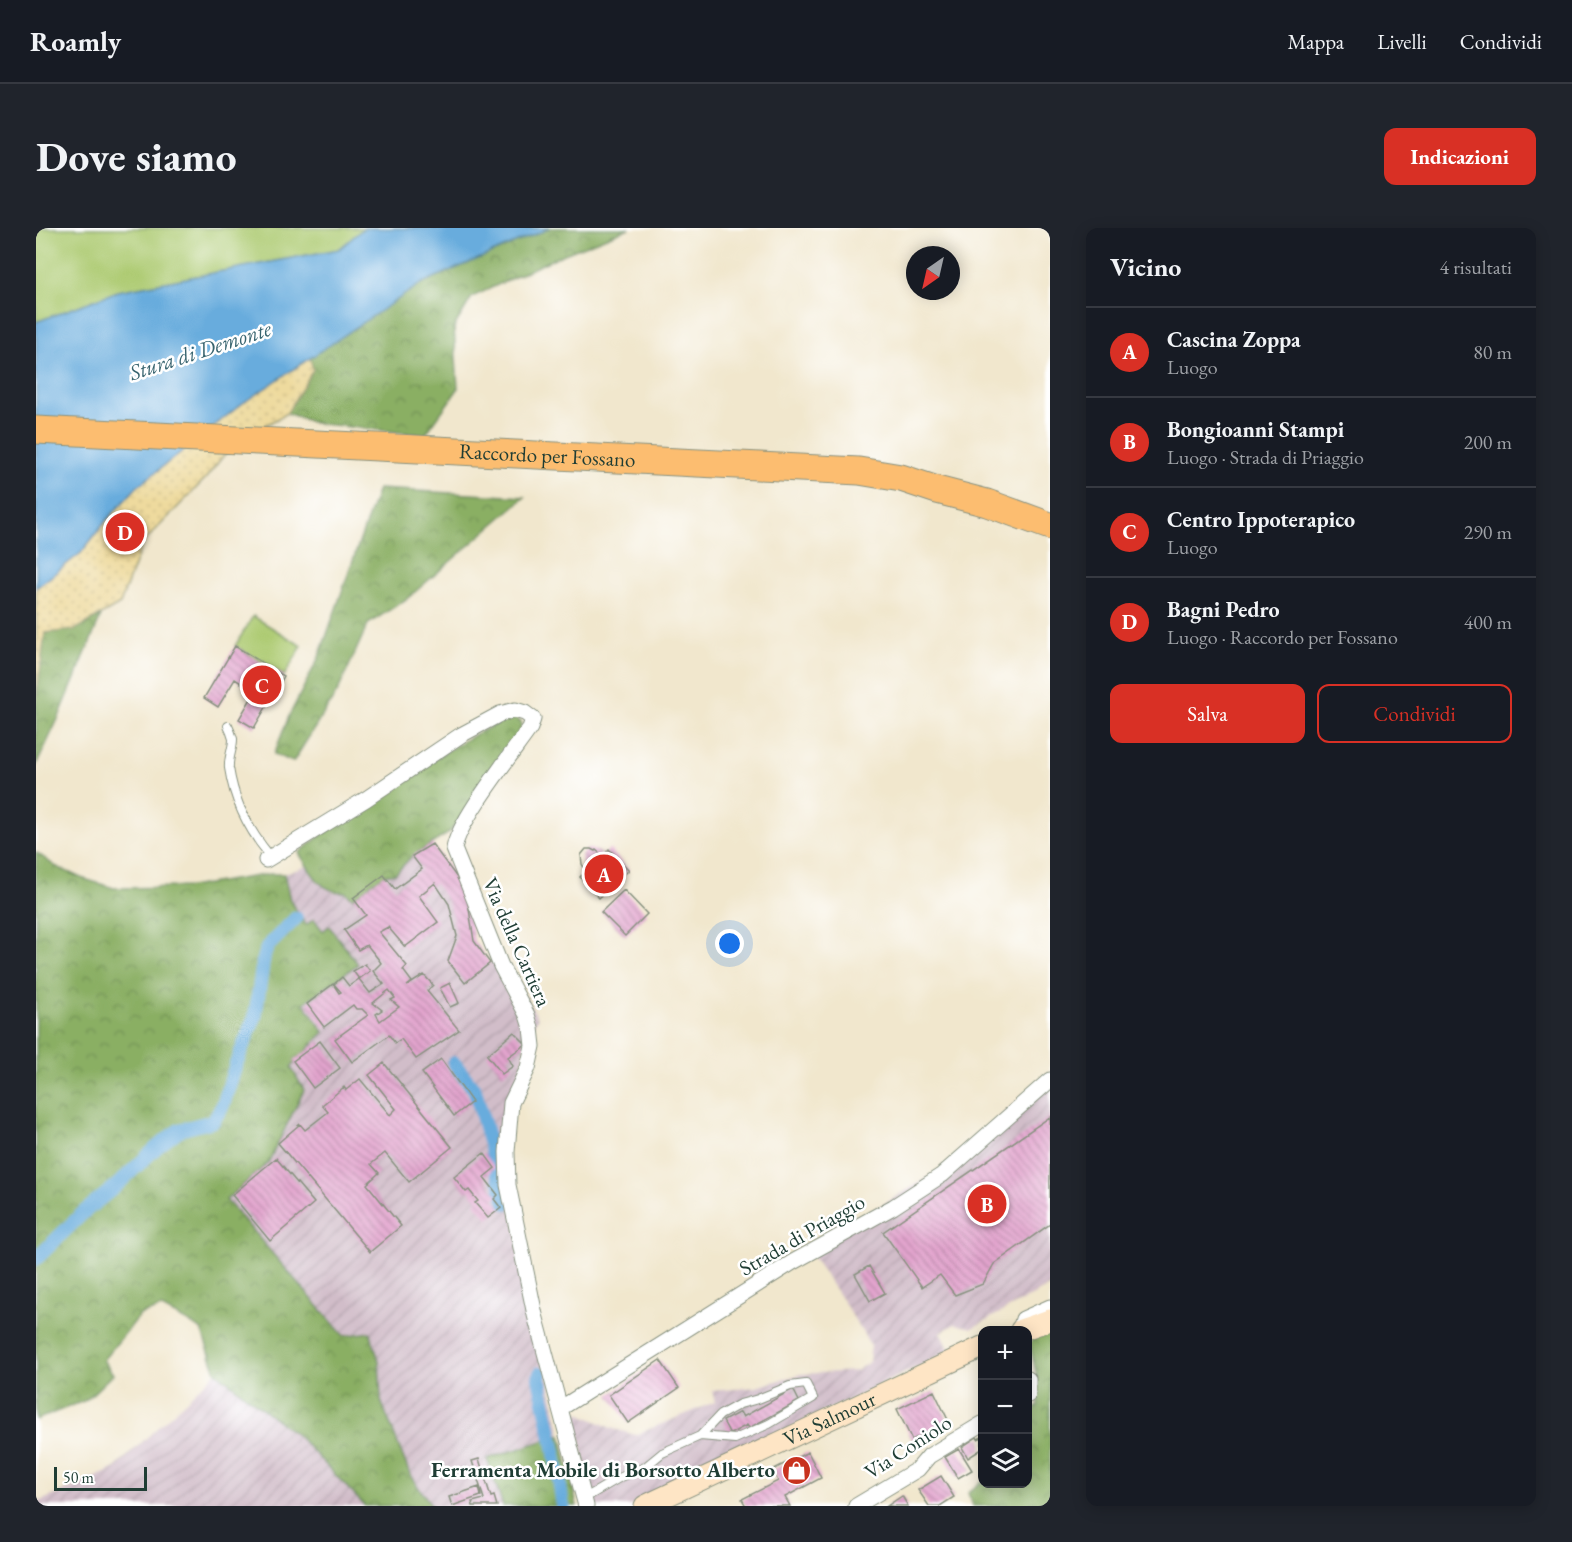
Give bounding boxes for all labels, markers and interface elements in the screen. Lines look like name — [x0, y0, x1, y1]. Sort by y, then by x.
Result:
text: Roamly — [30, 23, 121, 59]
text: Mappa — [1288, 28, 1344, 55]
text: Livelli — [1377, 28, 1427, 55]
text: Condividi — [1460, 28, 1542, 55]
button: Indicazioni — [1384, 128, 1536, 185]
text: Dove siamo — [36, 129, 237, 184]
north arrow — [906, 246, 960, 300]
text: Vicino — [1110, 250, 1181, 284]
text: 4 risultati — [1440, 254, 1512, 280]
water label: Stura di Demonte — [124, 314, 275, 387]
text: Cascina Zoppa — [1167, 325, 1301, 354]
text: A — [1122, 339, 1137, 365]
text: 80 m — [1473, 339, 1512, 365]
text: Luogo — [1167, 354, 1218, 380]
text: Bongioanni Stampi — [1167, 415, 1344, 444]
text: B — [1123, 429, 1136, 455]
text: 200 m — [1464, 429, 1512, 455]
street label: Raccordo per Fossano — [458, 437, 636, 473]
text: Luogo · Strada di Priaggio — [1167, 444, 1364, 470]
text: Centro Ippoterapico — [1167, 505, 1355, 534]
pin: D — [106, 510, 145, 554]
text: C — [1122, 519, 1137, 545]
text: 290 m — [1464, 519, 1512, 545]
text: Luogo — [1167, 534, 1218, 560]
text: Bagni Pedro — [1167, 595, 1279, 624]
text: D — [1122, 609, 1137, 635]
text: 400 m — [1464, 609, 1512, 635]
text: Luogo · Raccordo per Fossano — [1167, 624, 1398, 650]
pin: C — [242, 662, 282, 708]
button: Salva — [1110, 684, 1305, 743]
button: Condividi — [1317, 684, 1512, 743]
pin: A — [584, 852, 624, 896]
street label: Via della Cartiera — [477, 873, 558, 1011]
your location — [715, 929, 744, 958]
pin: B — [968, 1182, 1006, 1226]
street label: Strada di Priaggio — [734, 1188, 870, 1281]
map controls — [978, 1326, 1032, 1488]
button: + — [978, 1326, 1032, 1380]
button: − — [978, 1380, 1032, 1434]
street label: Via Salmour — [779, 1385, 880, 1452]
street label: Via Coniolo — [859, 1408, 956, 1485]
button: layers — [978, 1434, 1032, 1488]
shop icon: Ferramenta Mobile di Borsotto Alberto — [780, 1454, 812, 1486]
place label: Ferramenta Mobile di Borsotto Alberto — [431, 1456, 775, 1483]
scale bar — [54, 1464, 147, 1492]
text: 50 m — [63, 1467, 94, 1488]

